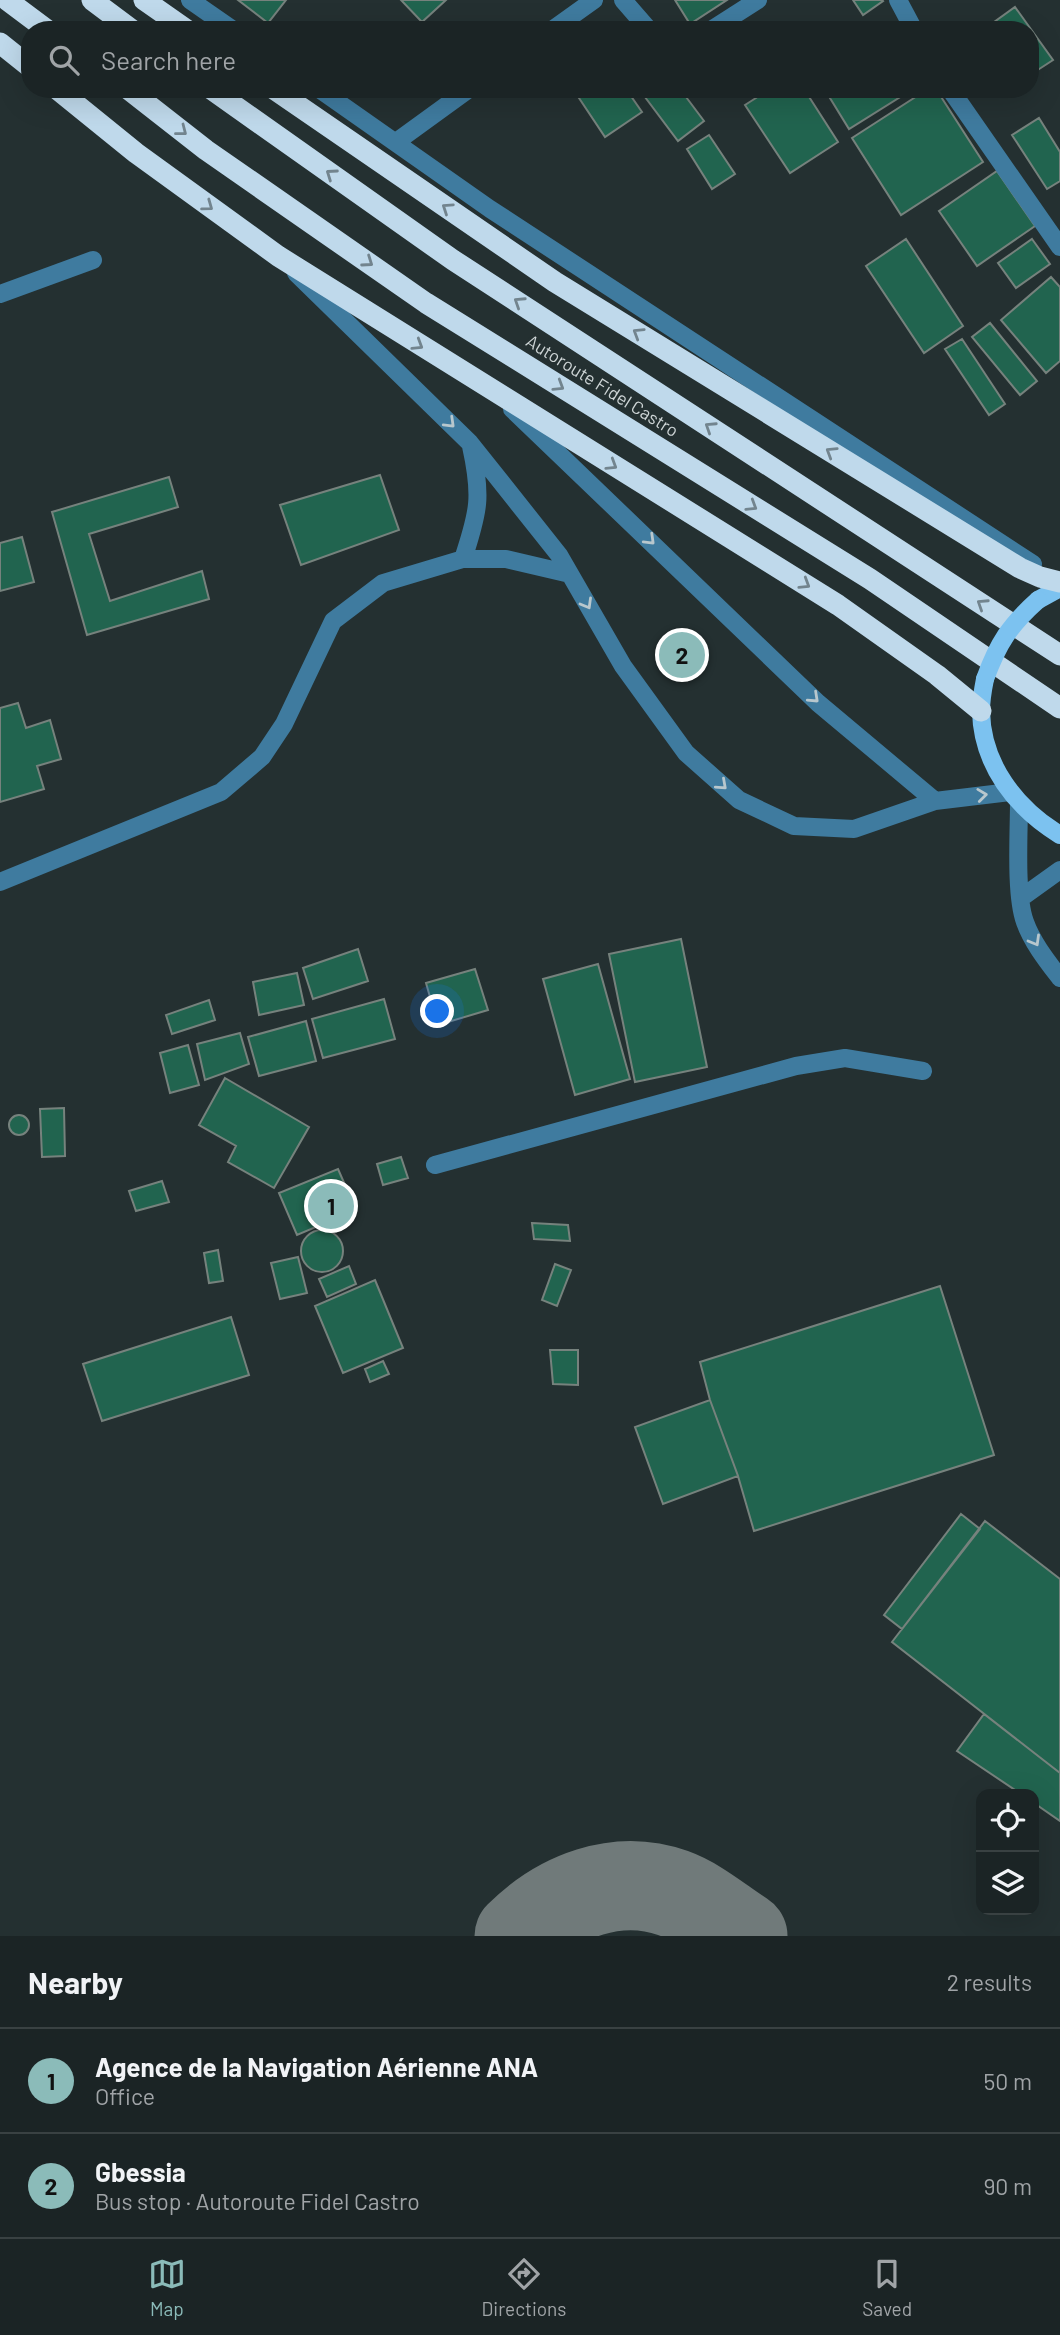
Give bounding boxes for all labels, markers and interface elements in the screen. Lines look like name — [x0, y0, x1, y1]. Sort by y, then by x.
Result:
search box — [21, 21, 1039, 98]
icon: search — [45, 41, 83, 79]
text: Search here — [101, 44, 236, 75]
one-way arrow — [174, 123, 187, 135]
one-way arrow — [326, 170, 339, 182]
one-way arrow — [200, 197, 213, 210]
one-way arrow — [442, 204, 455, 216]
one-way arrow — [360, 254, 373, 266]
one-way arrow — [514, 298, 527, 311]
one-way arrow — [632, 328, 645, 341]
street label: Autoroute Fidel Castro — [522, 329, 683, 441]
one-way arrow — [411, 336, 424, 349]
one-way arrow — [551, 377, 564, 390]
one-way arrow — [442, 415, 454, 427]
one-way arrow — [704, 422, 717, 435]
one-way arrow — [826, 447, 839, 460]
one-way arrow — [604, 456, 617, 469]
one-way arrow — [744, 497, 757, 510]
one-way arrow — [642, 532, 655, 545]
one-way arrow — [797, 576, 810, 589]
one-way arrow — [579, 596, 592, 609]
one-way arrow — [977, 599, 990, 612]
pin: 2 — [659, 629, 705, 681]
one-way arrow — [806, 690, 819, 703]
one-way arrow — [714, 777, 727, 789]
one-way arrow — [976, 788, 988, 803]
one-way arrow — [1027, 933, 1040, 946]
your location — [420, 994, 454, 1028]
pin: 1 — [308, 1180, 354, 1232]
map controls — [976, 1789, 1039, 1915]
button: locate — [976, 1789, 1039, 1852]
button: layers — [976, 1852, 1039, 1915]
text: Nearby — [28, 1964, 123, 2000]
text: 2 results — [947, 1968, 1032, 1996]
text: Agence de la Navigation Aérienne ANA — [95, 2051, 538, 2082]
text: 1 — [47, 2067, 55, 2095]
text: 50 m — [984, 2067, 1032, 2095]
text: Office — [95, 2082, 155, 2110]
text: Gbessia — [95, 2156, 186, 2187]
text: 2 — [45, 2172, 57, 2200]
text: 90 m — [983, 2172, 1032, 2200]
text: Bus stop · Autoroute Fidel Castro — [95, 2187, 420, 2215]
tab: Map — [148, 2255, 186, 2320]
tab: Directions — [482, 2255, 567, 2320]
tab: Saved — [862, 2255, 912, 2320]

